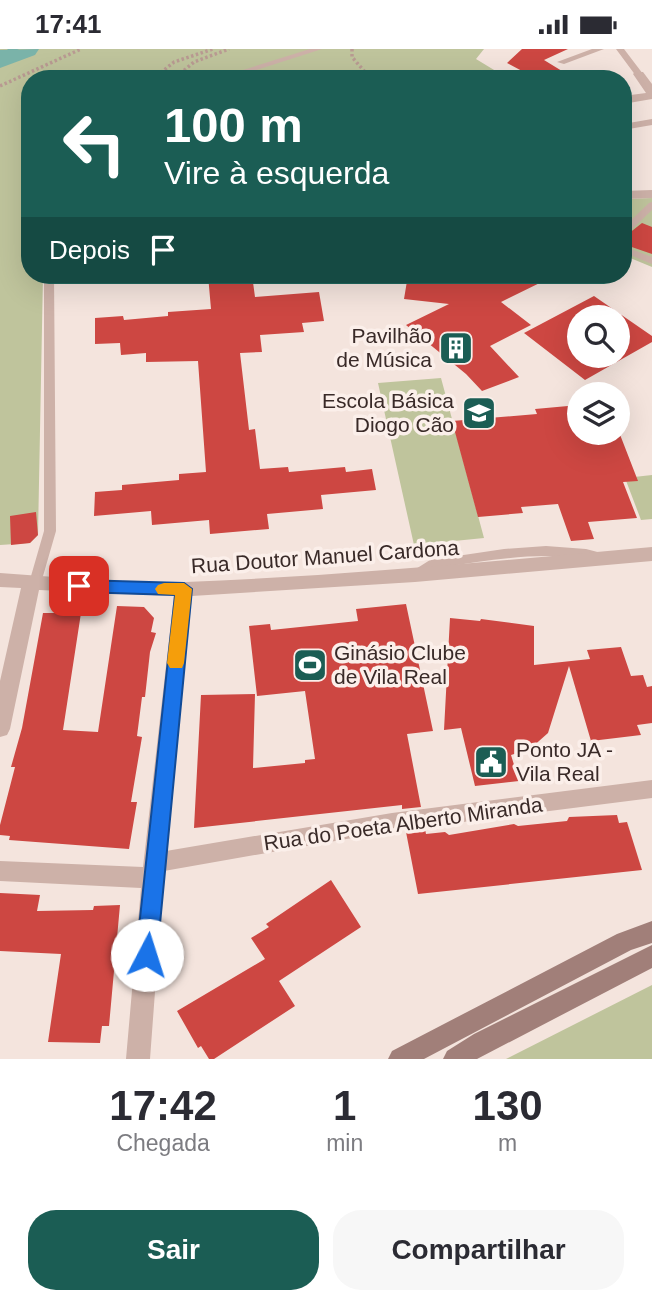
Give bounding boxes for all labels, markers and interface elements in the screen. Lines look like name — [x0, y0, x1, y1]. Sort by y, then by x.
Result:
text: 17:41 — [35, 9, 102, 39]
icon: left — [49, 98, 140, 189]
text: 100 m — [164, 98, 303, 152]
text: Vire à esquerda — [164, 155, 389, 191]
icon: arrive — [144, 231, 182, 269]
text: Depois — [49, 235, 130, 265]
map controls — [567, 305, 630, 445]
button: search — [567, 305, 630, 368]
place label: Pavilhão de Música — [336, 324, 432, 371]
building icon: Pavilhão de Música — [437, 329, 475, 367]
button: layers — [567, 382, 630, 445]
place label: Escola Básica Diogo Cão — [322, 389, 454, 436]
school or university icon: Escola Básica Diogo Cão — [460, 394, 498, 432]
street label: Rua Doutor Manuel Cardona — [190, 536, 460, 577]
pin — [49, 556, 109, 616]
icon: arrive — [60, 567, 98, 605]
place label: Ginásio Clube de Vila Real — [334, 641, 466, 688]
sports icon: Ginásio Clube de Vila Real — [291, 646, 329, 684]
place label: Ponto JA - Vila Real — [516, 738, 613, 785]
public building icon: Ponto JA - Vila Real — [472, 743, 510, 781]
street label: Rua do Poeta Alberto Miranda — [262, 792, 544, 854]
position arrow — [110, 918, 184, 992]
text: 17:42 — [109, 1082, 217, 1129]
text: 1 — [333, 1082, 356, 1129]
text: 130 — [473, 1082, 543, 1129]
text: Chegada — [116, 1130, 210, 1156]
text: min — [326, 1130, 363, 1156]
text: m — [498, 1130, 517, 1156]
button: Sair — [28, 1210, 319, 1290]
button: Compartilhar — [333, 1210, 624, 1290]

